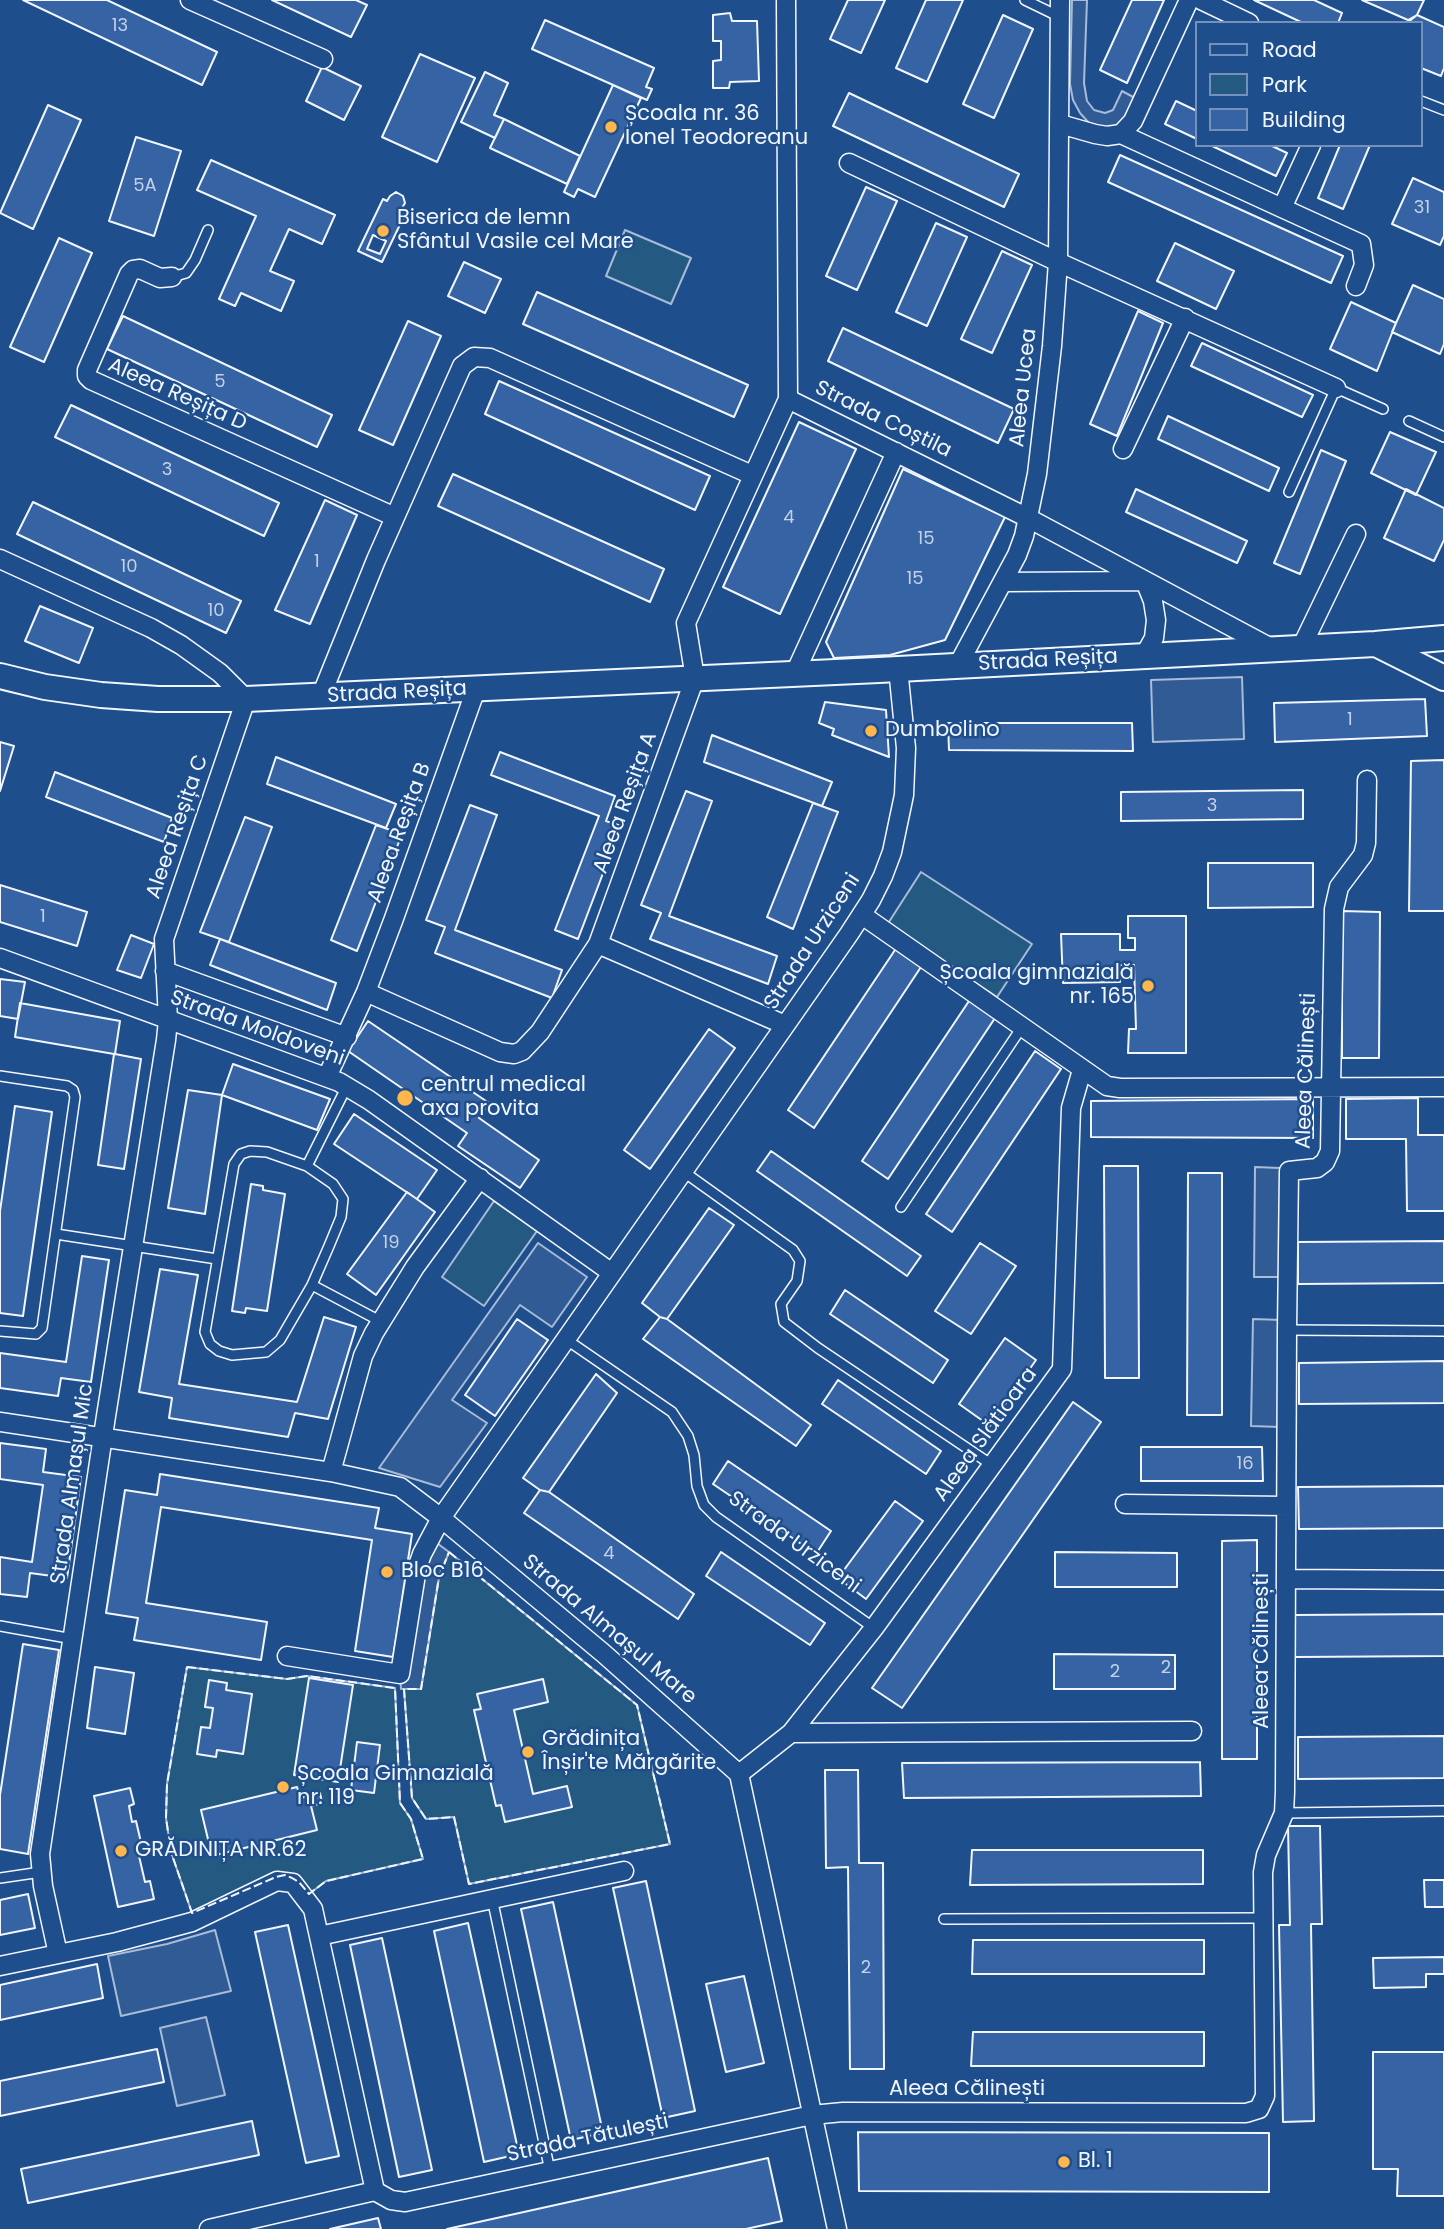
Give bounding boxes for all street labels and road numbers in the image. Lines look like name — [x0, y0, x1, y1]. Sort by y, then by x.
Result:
street label: Aleea Ucea — [1005, 327, 1043, 449]
street label: Aleea Reșița D — [104, 353, 250, 437]
street label: Strada Coștila — [811, 376, 955, 464]
street label: Strada Reșița — [978, 645, 1118, 677]
street label: Strada Reșița — [327, 677, 467, 709]
street label: Aleea Reșița A — [589, 729, 663, 877]
street label: Aleea Reșița C — [142, 752, 214, 902]
street label: Aleea Reșița B — [363, 759, 437, 907]
street label: Strada Urziceni — [760, 869, 866, 1015]
street label: Strada Moldoveni — [166, 986, 348, 1072]
street label: Aleea Călinești — [1292, 993, 1322, 1149]
street label: Aleea Slătioara — [929, 1363, 1043, 1507]
street label: Strada Almașul Mic — [46, 1382, 100, 1586]
street label: Strada Urziceni — [723, 1487, 865, 1599]
street label: Strada Almașul Mare — [517, 1550, 701, 1710]
street label: Aleea Călinești — [1250, 1573, 1276, 1729]
street label: Aleea Călinești — [889, 2077, 1045, 2103]
street label: Strada Tătulești — [505, 2110, 671, 2168]

